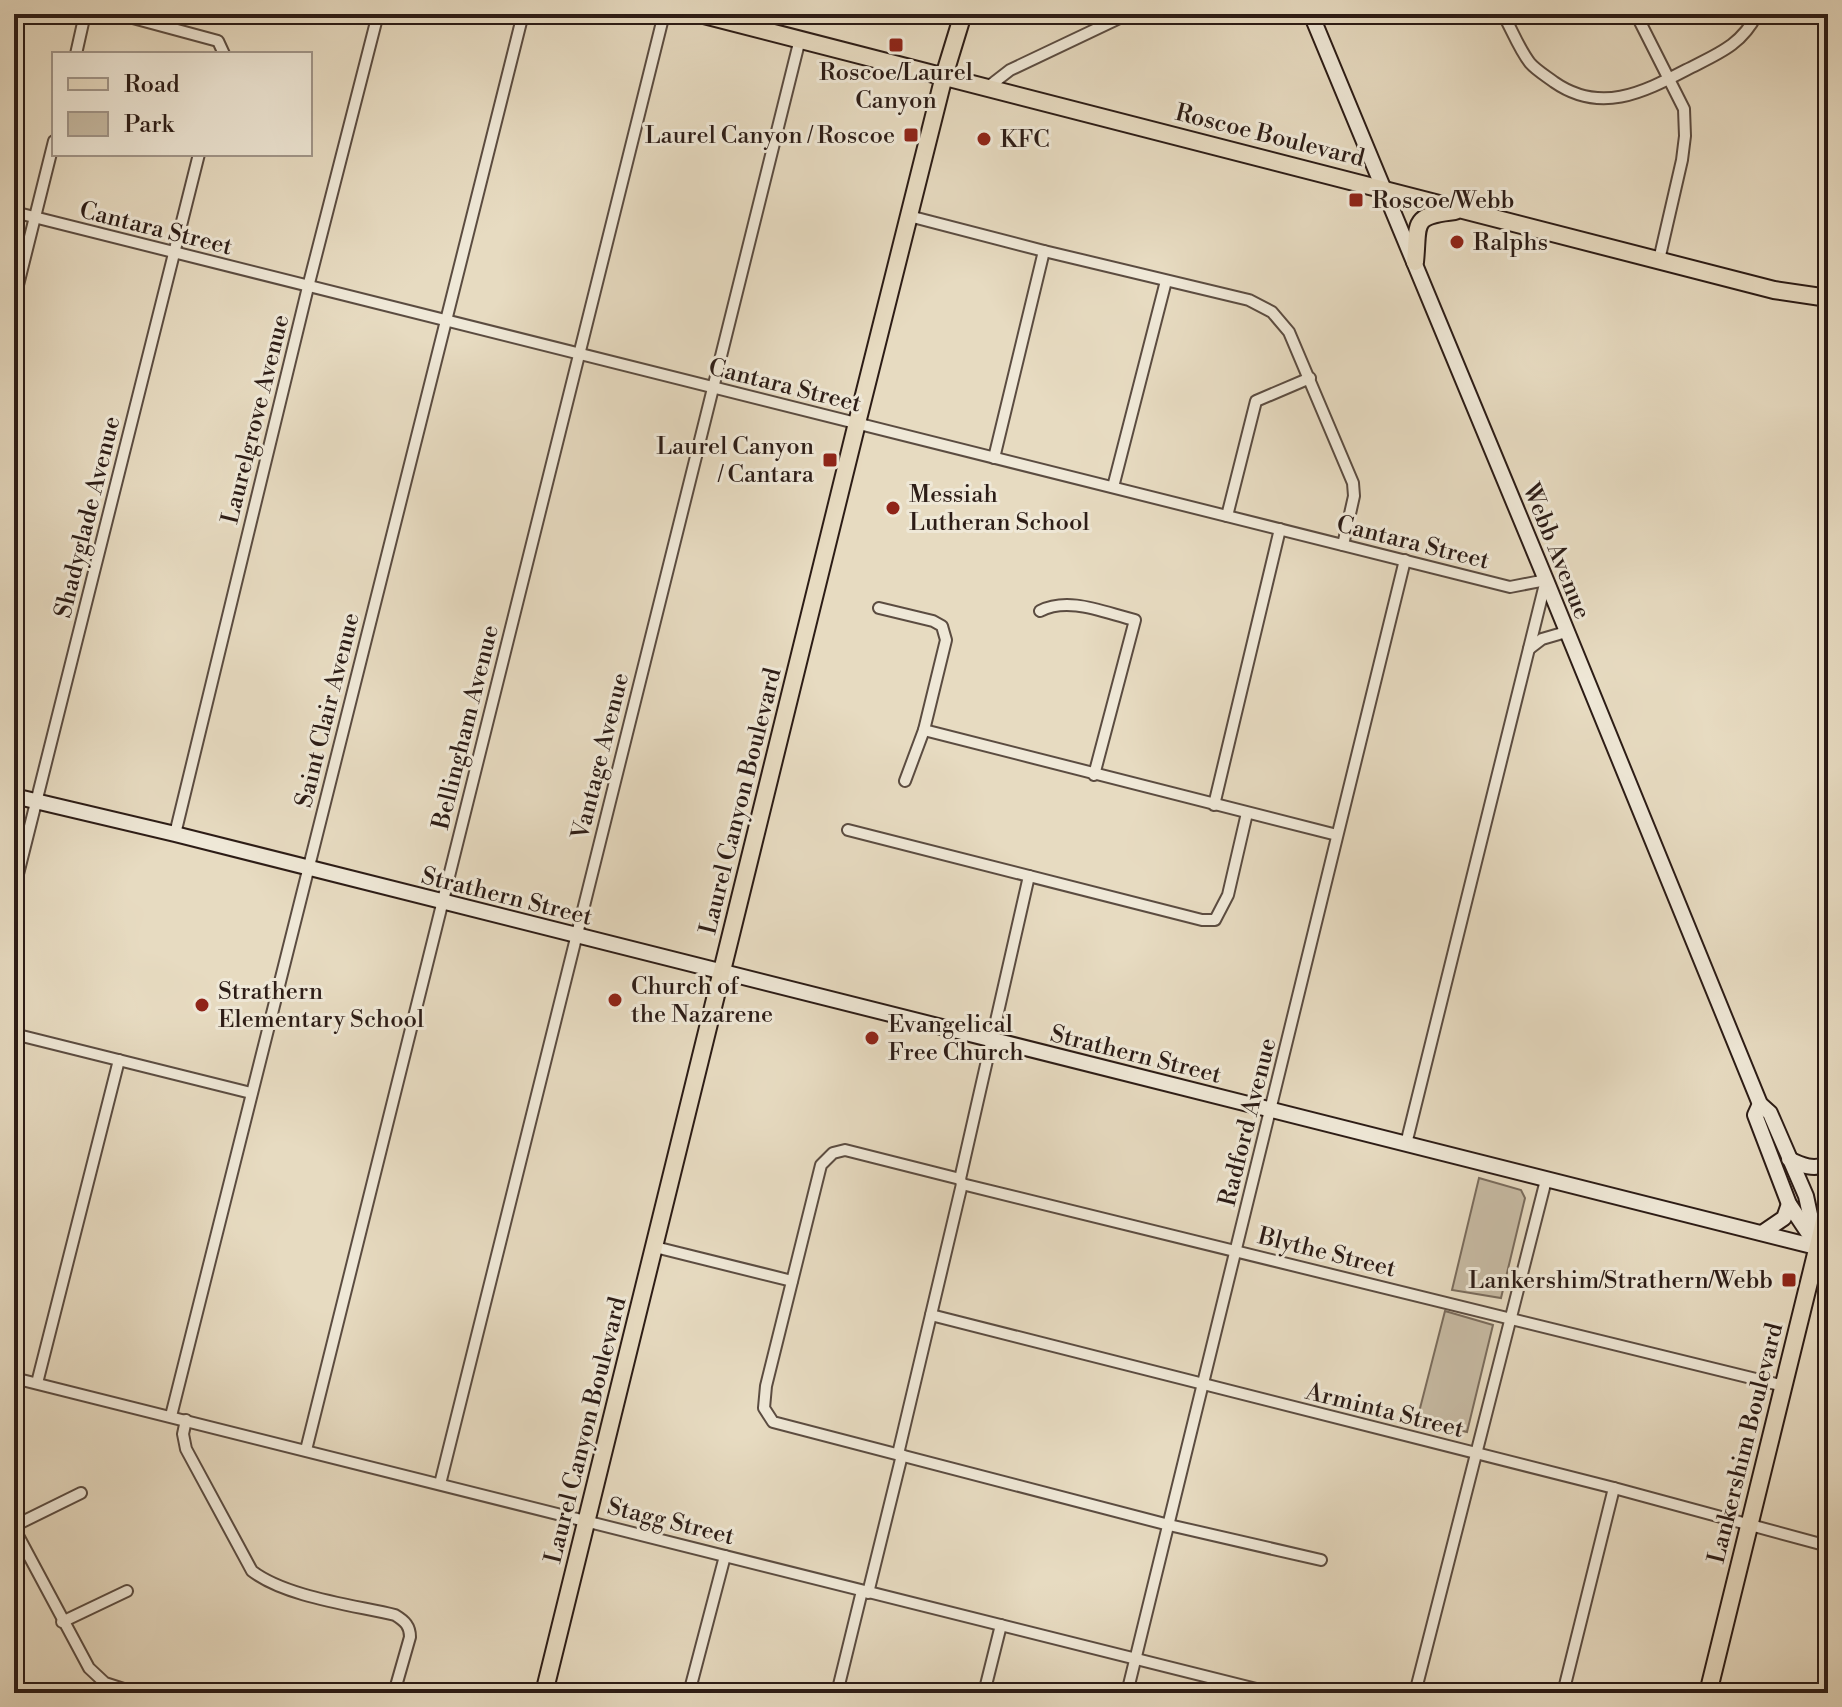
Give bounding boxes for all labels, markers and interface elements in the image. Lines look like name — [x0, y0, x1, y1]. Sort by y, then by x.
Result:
marker: Roscoe/Laurel Canyon — [887, 36, 905, 54]
legend — [52, 52, 312, 156]
place label: Roscoe/Laurel Canyon — [819, 58, 973, 116]
text: Road — [124, 70, 180, 100]
street label: Roscoe Boulevard — [1172, 98, 1368, 174]
text: Park — [124, 110, 175, 140]
place label: Laurel Canyon / Roscoe — [645, 121, 895, 151]
place label: KFC — [1000, 125, 1050, 155]
marker: Laurel Canyon / Roscoe — [902, 126, 920, 144]
marker: KFC — [975, 130, 993, 148]
place label: Roscoe/Webb — [1372, 186, 1514, 216]
marker: Roscoe/Webb — [1347, 191, 1365, 209]
street label: Cantara Street — [76, 195, 236, 263]
place label: Ralphs — [1473, 228, 1548, 258]
marker: Ralphs — [1448, 233, 1466, 251]
street label: Laurelgrove Avenue — [215, 311, 297, 527]
street label: Cantara Street — [705, 352, 865, 420]
street label: Shadyglade Avenue — [48, 413, 128, 621]
place label: Laurel Canyon / Cantara — [656, 432, 815, 490]
marker: Laurel Canyon / Cantara — [821, 451, 839, 469]
street label: Webb Avenue — [1515, 478, 1597, 624]
place label: Messiah Lutheran School — [909, 480, 1090, 538]
marker: Messiah Lutheran School — [884, 499, 902, 517]
street label: Cantara Street — [1333, 509, 1493, 577]
street label: Saint Clair Avenue — [289, 610, 367, 811]
street label: Bellingham Avenue — [426, 622, 506, 833]
street label: Laurel Canyon Boulevard — [693, 664, 789, 938]
street label: Vantage Avenue — [566, 670, 636, 844]
street label: Strathern Street — [418, 861, 596, 933]
place label: Church of the Nazarene — [631, 972, 773, 1030]
place label: Strathern Elementary School — [218, 977, 424, 1035]
marker: Church of the Nazarene — [606, 991, 624, 1009]
marker: Strathern Elementary School — [193, 996, 211, 1014]
place label: Evangelical Free Church — [888, 1010, 1024, 1068]
street label: Strathern Street — [1047, 1019, 1225, 1091]
marker: Evangelical Free Church — [863, 1029, 881, 1047]
street label: Radford Avenue — [1213, 1035, 1283, 1210]
street label: Blythe Street — [1254, 1221, 1399, 1285]
place label: Lankershim/Strathern/Webb — [1468, 1266, 1773, 1296]
marker: Lankershim/Strathern/Webb — [1780, 1271, 1798, 1289]
street label: Laurel Canyon Boulevard — [538, 1293, 634, 1567]
street label: Lankershim Boulevard — [1702, 1320, 1790, 1567]
street label: Arminta Street — [1302, 1377, 1467, 1445]
street label: Stagg Street — [604, 1492, 738, 1552]

